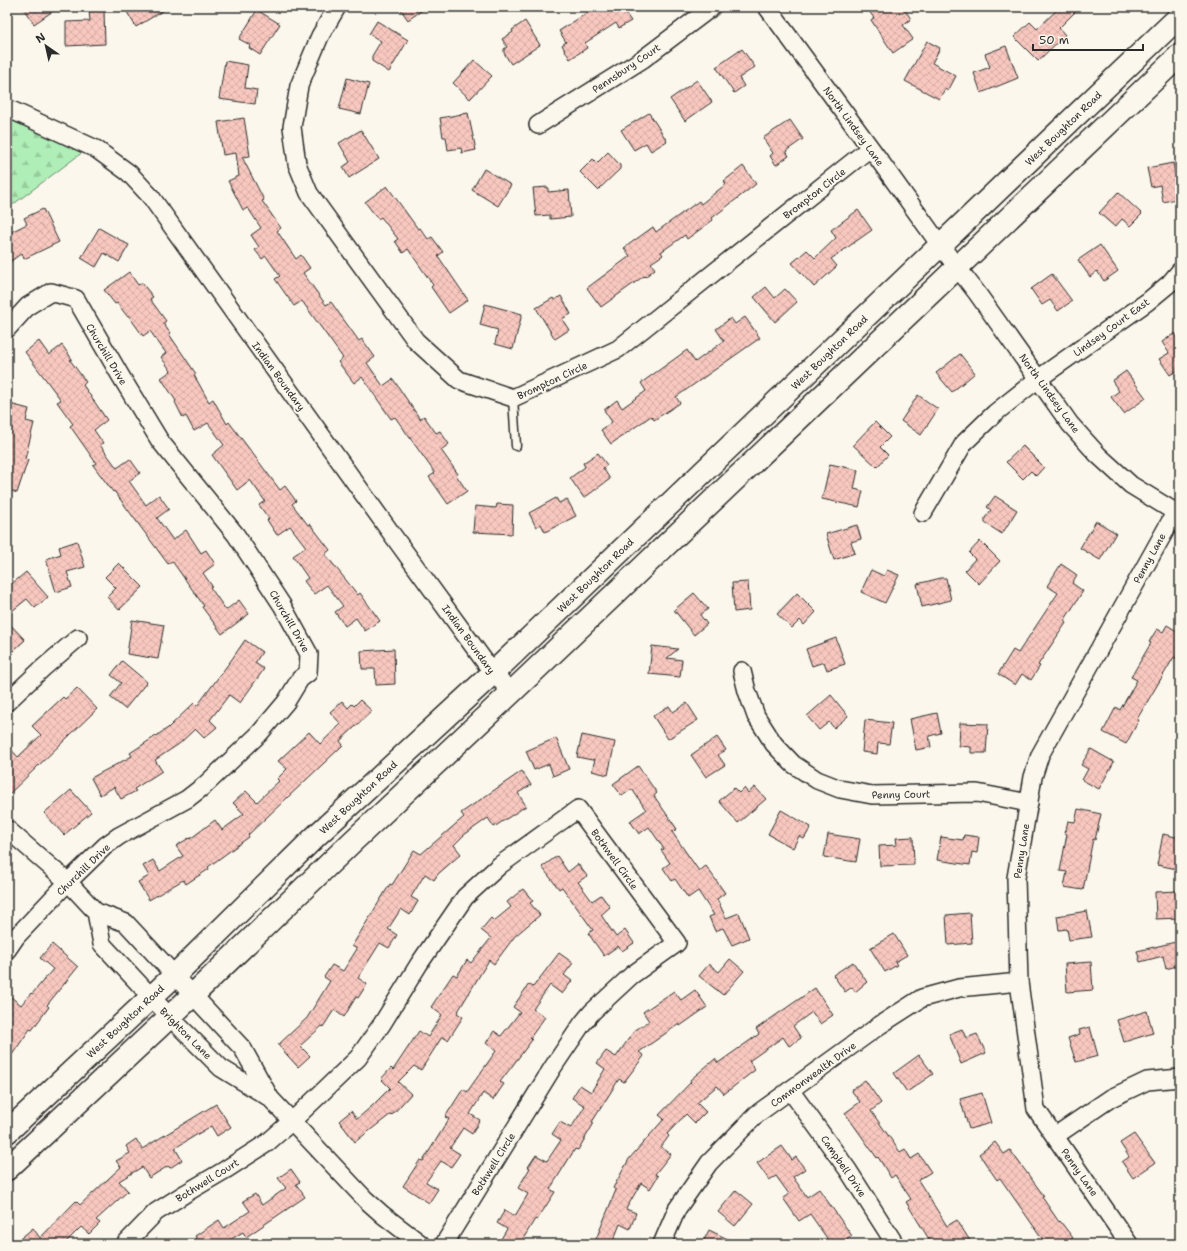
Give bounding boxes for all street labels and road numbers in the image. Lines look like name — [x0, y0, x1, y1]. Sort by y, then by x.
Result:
street label: Pennsbury Court — [590, 41, 663, 96]
street label: North Lindsey Lane — [820, 84, 887, 169]
street label: West Boughton Road — [1022, 88, 1105, 168]
street label: Brompton Circle — [780, 165, 849, 222]
street label: Lindsey Court East — [1071, 295, 1152, 359]
street label: West Boughton Road — [788, 312, 871, 392]
street label: Churchill Drive — [83, 321, 130, 388]
street label: Indian Boundary — [249, 339, 308, 414]
street label: North Lindsey Lane — [1016, 351, 1083, 436]
street label: Brompton Circle — [515, 358, 590, 402]
street label: Penny Lane — [1130, 530, 1169, 586]
street label: West Boughton Road — [554, 535, 637, 615]
street label: Churchill Drive — [267, 588, 313, 655]
street label: Indian Boundary — [439, 602, 498, 677]
street label: West Boughton Road — [317, 757, 400, 837]
street label: Penny Court — [872, 787, 930, 802]
street label: Penny Lane — [1011, 822, 1032, 880]
street label: Bothwell Circle — [588, 826, 641, 892]
street label: Churchill Drive — [54, 840, 113, 898]
street label: West Boughton Road — [84, 981, 167, 1061]
street label: Brighton Lane — [157, 1005, 215, 1062]
street label: Commonwealth Drive — [768, 1039, 859, 1110]
street label: Bothwell Circle — [469, 1130, 518, 1198]
street label: Campbell Drive — [818, 1133, 869, 1200]
street label: Penny Lane — [1058, 1146, 1101, 1199]
street label: Bothwell Court — [173, 1156, 241, 1205]

